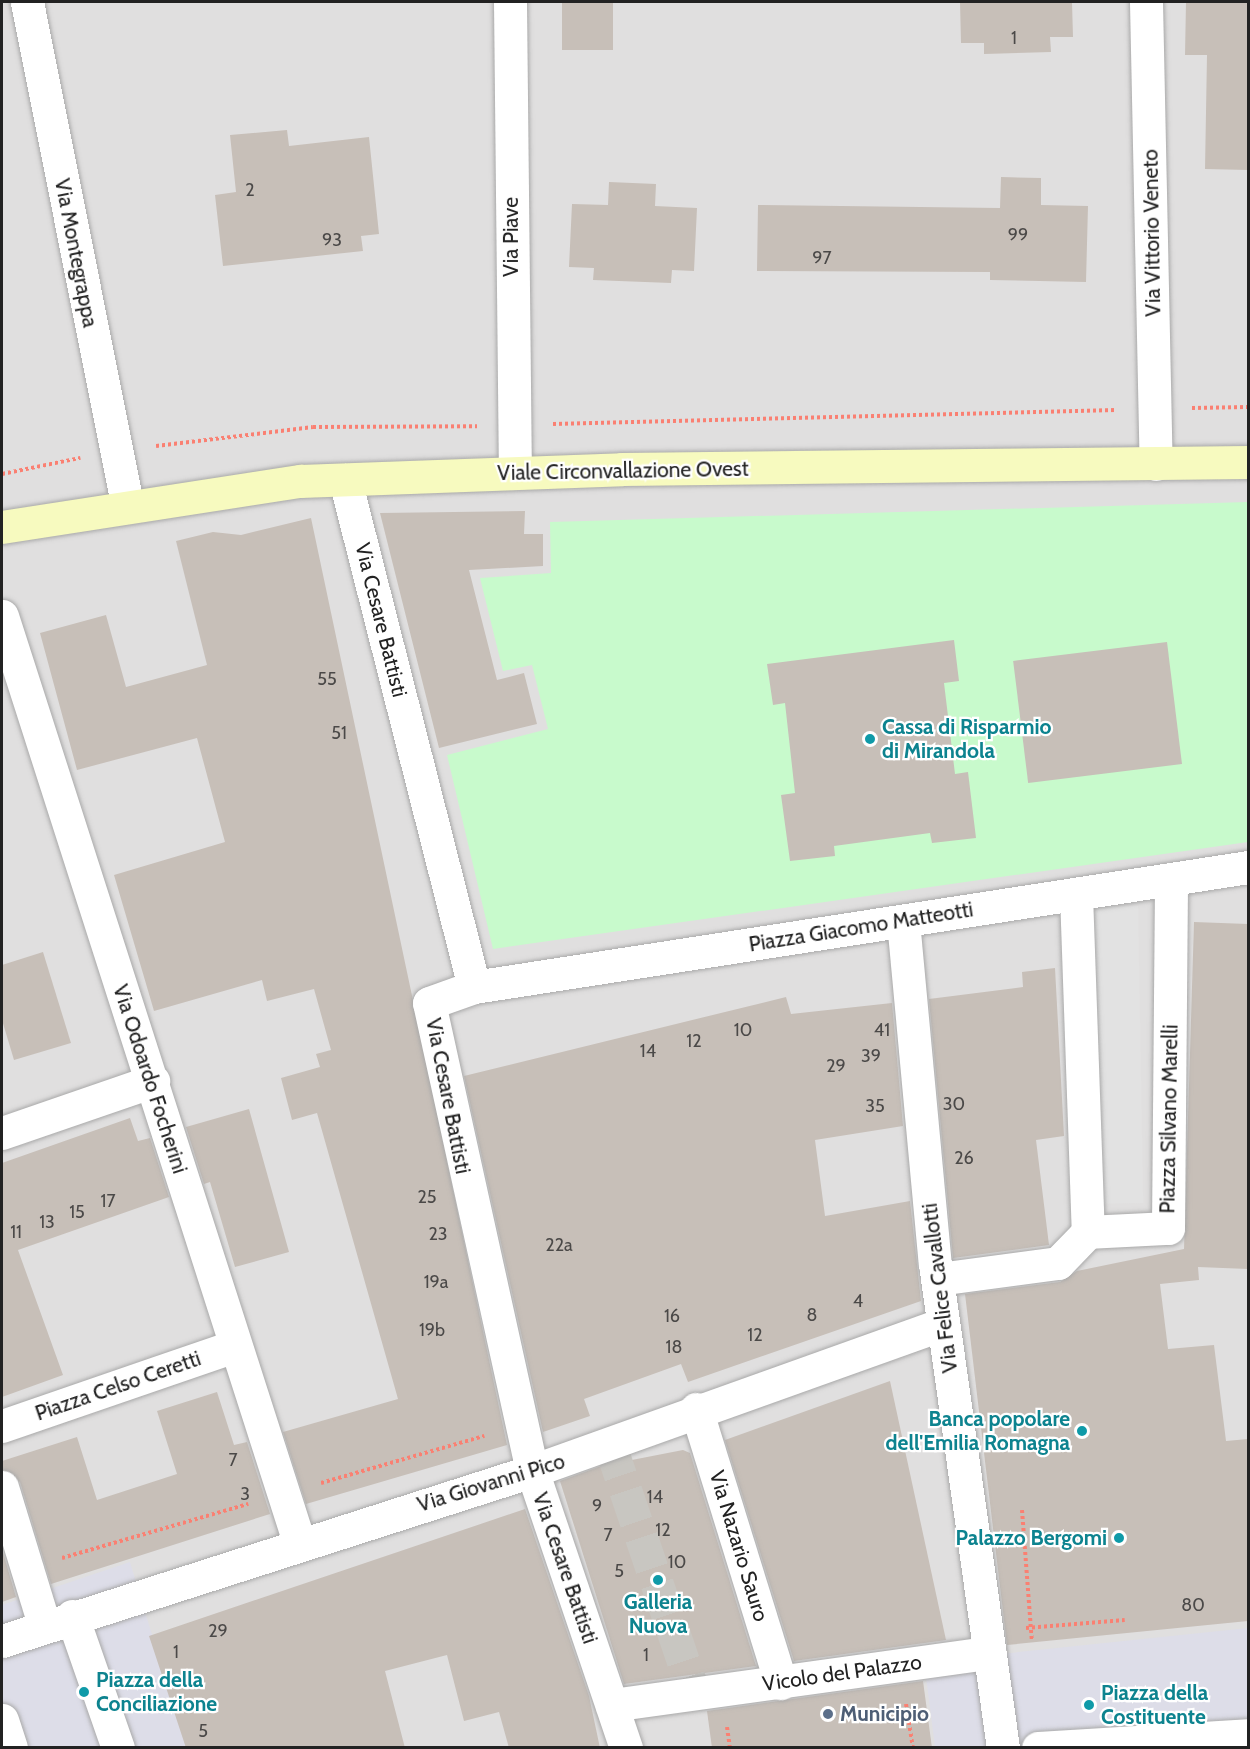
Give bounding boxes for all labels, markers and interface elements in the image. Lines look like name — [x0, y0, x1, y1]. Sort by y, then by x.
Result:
house number: 1 — [1011, 27, 1017, 49]
street label: Via Vittorio Veneto — [1138, 149, 1166, 317]
street label: Via Montegrappa — [49, 176, 103, 330]
house number: 2 — [245, 179, 255, 201]
street label: Via Piave — [498, 197, 524, 277]
house number: 99 — [1008, 224, 1028, 246]
house number: 93 — [322, 229, 342, 251]
house number: 97 — [812, 247, 832, 269]
street label: Viale Circonvallazione Ovest — [497, 456, 749, 486]
street label: Via Cesare Battisti — [350, 540, 412, 700]
house number: 55 — [317, 668, 337, 690]
place label: Cassa di Risparmio di Mirandola — [882, 714, 1052, 764]
house number: 51 — [331, 722, 347, 744]
marker: Cassa di Risparmio di Mirandola — [863, 732, 877, 746]
street label: Piazza Giacomo Matteotti — [747, 897, 975, 957]
street label: Via Odoardo Focherini — [108, 981, 192, 1177]
street label: Via Cesare Battisti — [421, 1016, 475, 1176]
house number: 10 — [734, 1019, 752, 1041]
house number: 41 — [874, 1019, 890, 1041]
street label: Piazza Silvano Marelli — [1155, 1024, 1183, 1214]
house number: 12 — [686, 1030, 702, 1052]
house number: 14 — [640, 1040, 656, 1062]
house number: 39 — [861, 1045, 881, 1067]
house number: 29 — [826, 1055, 846, 1077]
house number: 30 — [943, 1093, 965, 1115]
house number: 35 — [865, 1095, 885, 1117]
house number: 26 — [954, 1147, 974, 1169]
house number: 25 — [417, 1186, 437, 1208]
house number: 17 — [101, 1190, 115, 1212]
house number: 15 — [69, 1201, 85, 1223]
street label: Via Felice Cavallotti — [917, 1202, 963, 1374]
house number: 13 — [39, 1211, 55, 1233]
house number: 11 — [10, 1221, 22, 1243]
house number: 23 — [428, 1223, 448, 1245]
house number: 22a — [545, 1234, 573, 1256]
house number: 19a — [424, 1271, 448, 1293]
house number: 4 — [853, 1290, 863, 1312]
house number: 8 — [807, 1304, 817, 1326]
house number: 16 — [664, 1305, 680, 1327]
house number: 19b — [419, 1319, 445, 1341]
house number: 12 — [747, 1324, 763, 1346]
house number: 18 — [666, 1336, 682, 1358]
street label: Piazza Celso Ceretti — [32, 1346, 204, 1426]
place label: Banca popolare dell'Emilia Romagna — [886, 1406, 1070, 1456]
marker: Banca popolare dell'Emilia Romagna — [1075, 1424, 1089, 1438]
house number: 7 — [228, 1449, 238, 1471]
street label: Via Giovanni Pico — [414, 1449, 568, 1517]
street label: Via Nazario Sauro — [704, 1468, 774, 1624]
house number: 3 — [240, 1483, 250, 1505]
house number: 14 — [647, 1486, 663, 1508]
street label: Via Cesare Battisti — [527, 1489, 603, 1647]
house number: 9 — [592, 1495, 602, 1517]
house number: 12 — [655, 1519, 671, 1541]
house number: 7 — [603, 1524, 613, 1546]
place label: Palazzo Bergomi — [955, 1525, 1107, 1551]
marker: Palazzo Bergomi — [1112, 1531, 1126, 1545]
house number: 10 — [668, 1551, 686, 1573]
house number: 5 — [614, 1560, 624, 1582]
marker: Galleria Nuova — [651, 1573, 665, 1587]
place label: Galleria Nuova — [624, 1589, 692, 1639]
house number: 80 — [1181, 1594, 1205, 1616]
house number: 29 — [208, 1620, 228, 1642]
house number: 1 — [173, 1641, 179, 1663]
house number: 1 — [643, 1644, 649, 1666]
street label: Vicolo del Palazzo — [761, 1649, 923, 1697]
place label: Piazza della Conciliazione — [96, 1667, 217, 1717]
place label: Piazza della Costituente — [1101, 1680, 1208, 1730]
marker: Piazza della Conciliazione — [77, 1685, 91, 1699]
marker: Piazza della Costituente — [1082, 1698, 1096, 1712]
place label: Municipio — [840, 1701, 929, 1727]
marker: Municipio — [821, 1707, 835, 1721]
house number: 5 — [198, 1720, 208, 1742]

